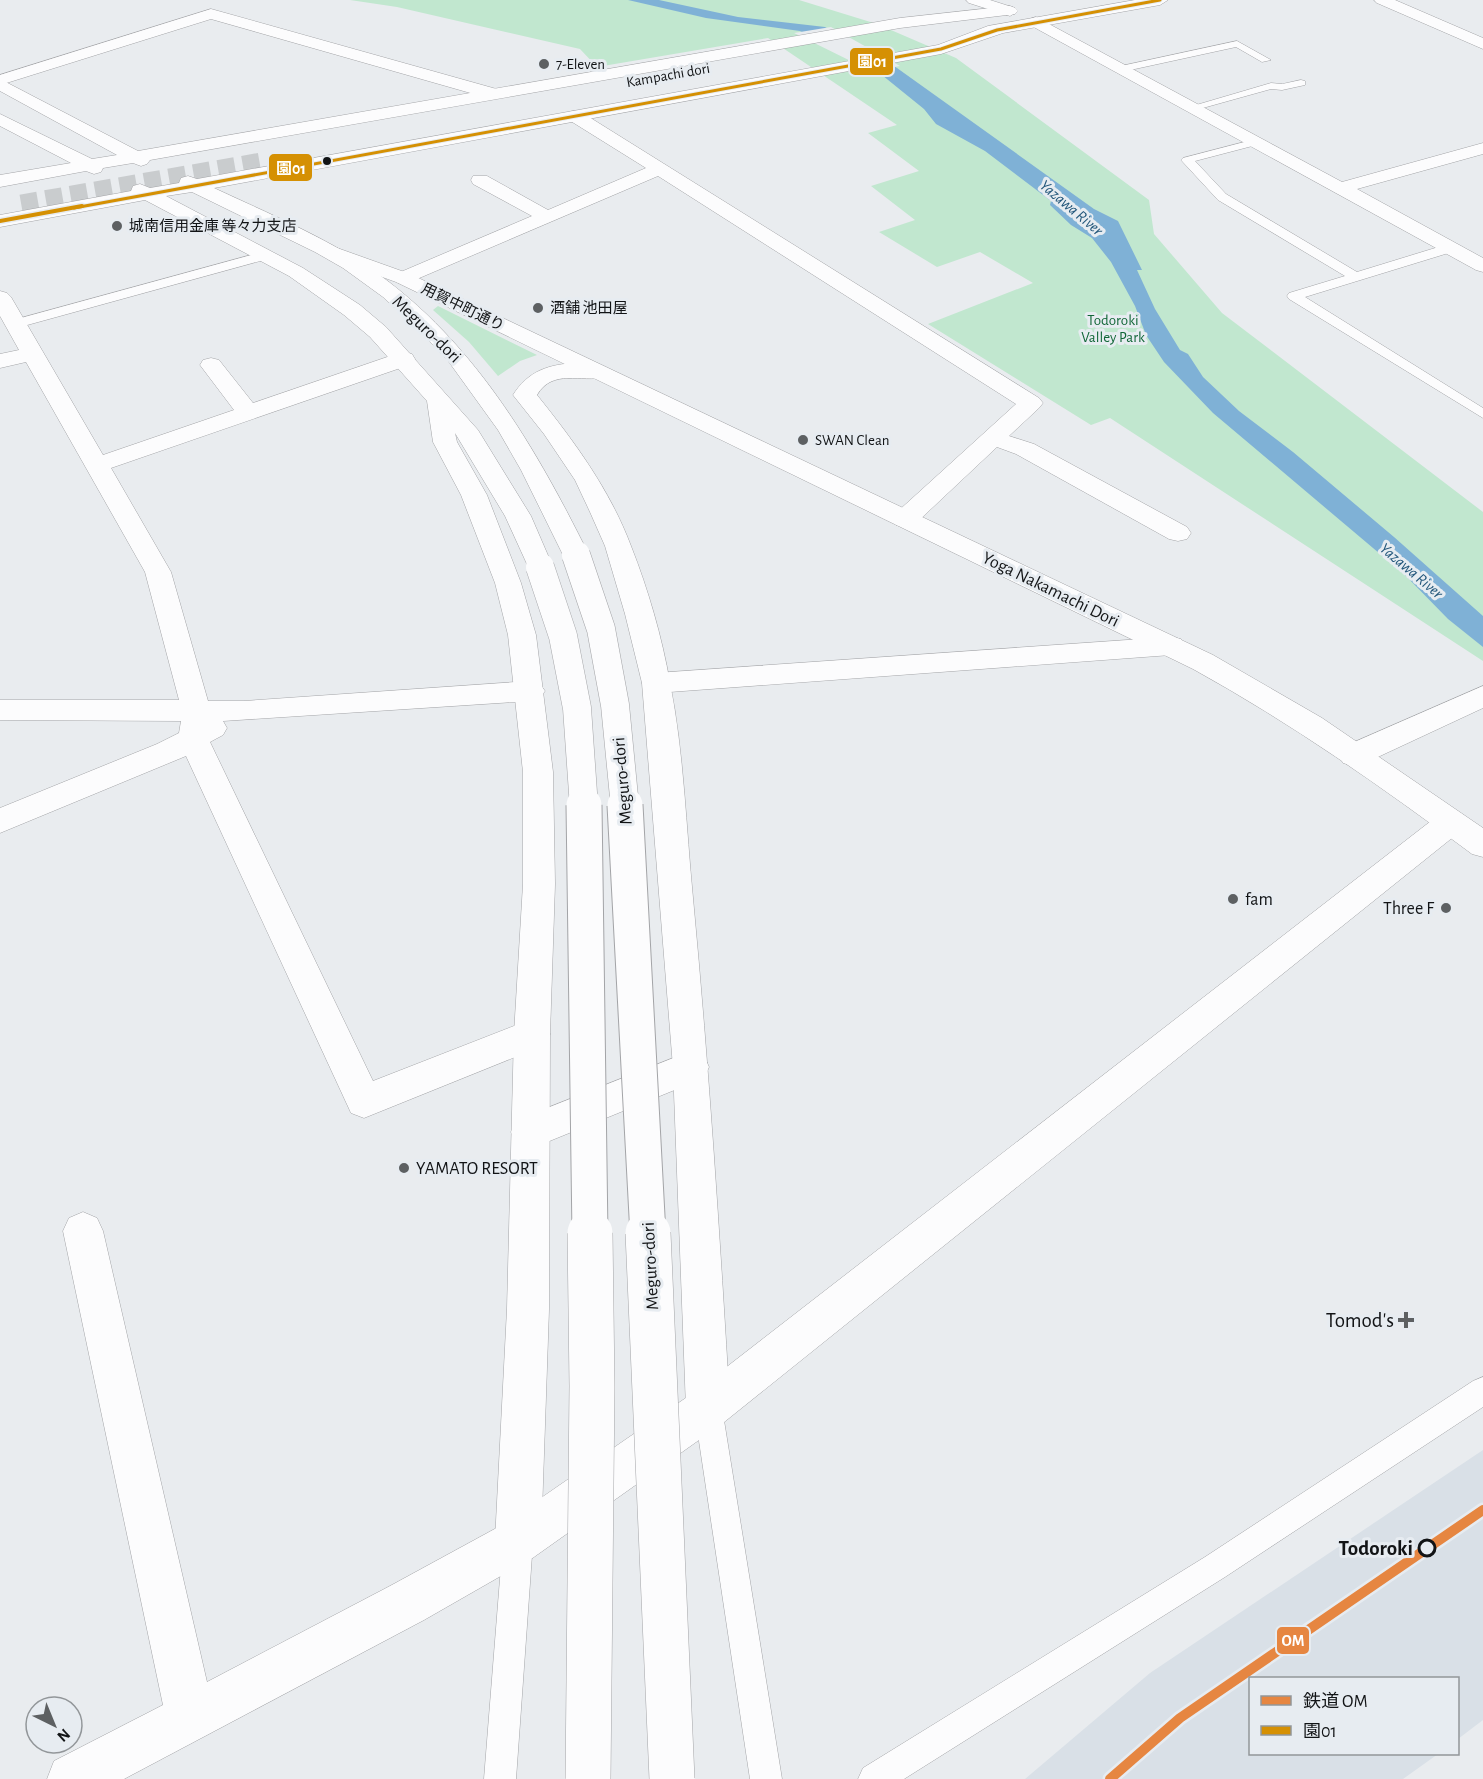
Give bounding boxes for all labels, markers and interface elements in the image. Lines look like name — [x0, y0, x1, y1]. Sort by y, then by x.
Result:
line badge: 園01 — [849, 47, 894, 76]
text: 園01 — [857, 54, 887, 70]
marker: 7-Eleven — [537, 57, 551, 71]
place label: 7-Eleven — [556, 57, 605, 72]
street label: Kampachi dori — [625, 61, 711, 90]
line badge: 園01 — [268, 153, 313, 182]
unlabelled marker — [321, 155, 333, 167]
text: 園01 — [276, 161, 306, 177]
water label: Yazawa River — [1037, 177, 1107, 239]
place label: 城南信用金庫 等々力支店 — [129, 218, 296, 234]
marker: 城南信用金庫 等々力支店 — [110, 219, 124, 233]
street label: 用賀中町通り — [419, 280, 507, 334]
street label: Meguro-dori — [388, 293, 464, 367]
place label: 酒舗 池田屋 — [550, 300, 627, 316]
marker: 酒舗 池田屋 — [531, 301, 545, 315]
park label: Todoroki Valley Park — [1081, 313, 1145, 345]
marker: SWAN Clean — [796, 433, 810, 447]
place label: SWAN Clean — [815, 433, 889, 448]
water label: Yazawa River — [1377, 540, 1447, 602]
street label: Yoga Nakamachi Dori — [979, 549, 1122, 631]
street label: Meguro-dori — [610, 736, 636, 826]
place label: fam — [1245, 891, 1273, 909]
marker: fam — [1226, 892, 1240, 906]
place label: Three F — [1383, 900, 1434, 918]
marker: Three F — [1439, 901, 1453, 915]
place label: YAMATO RESORT — [416, 1160, 538, 1178]
marker: YAMATO RESORT — [397, 1161, 411, 1175]
street label: Meguro-dori — [640, 1222, 662, 1310]
place label: Tomod's — [1326, 1310, 1394, 1331]
marker: Tomod's — [1399, 1313, 1413, 1327]
place label: Todoroki — [1339, 1538, 1413, 1559]
marker: Todoroki — [1418, 1539, 1436, 1557]
line badge: OM — [1276, 1626, 1310, 1655]
text: OM — [1281, 1633, 1305, 1649]
legend — [1249, 1677, 1459, 1755]
text: 鉄道 OM — [1303, 1691, 1368, 1711]
north arrow — [24, 1695, 84, 1755]
text: 園01 — [1303, 1723, 1337, 1741]
text: N — [54, 1726, 73, 1745]

